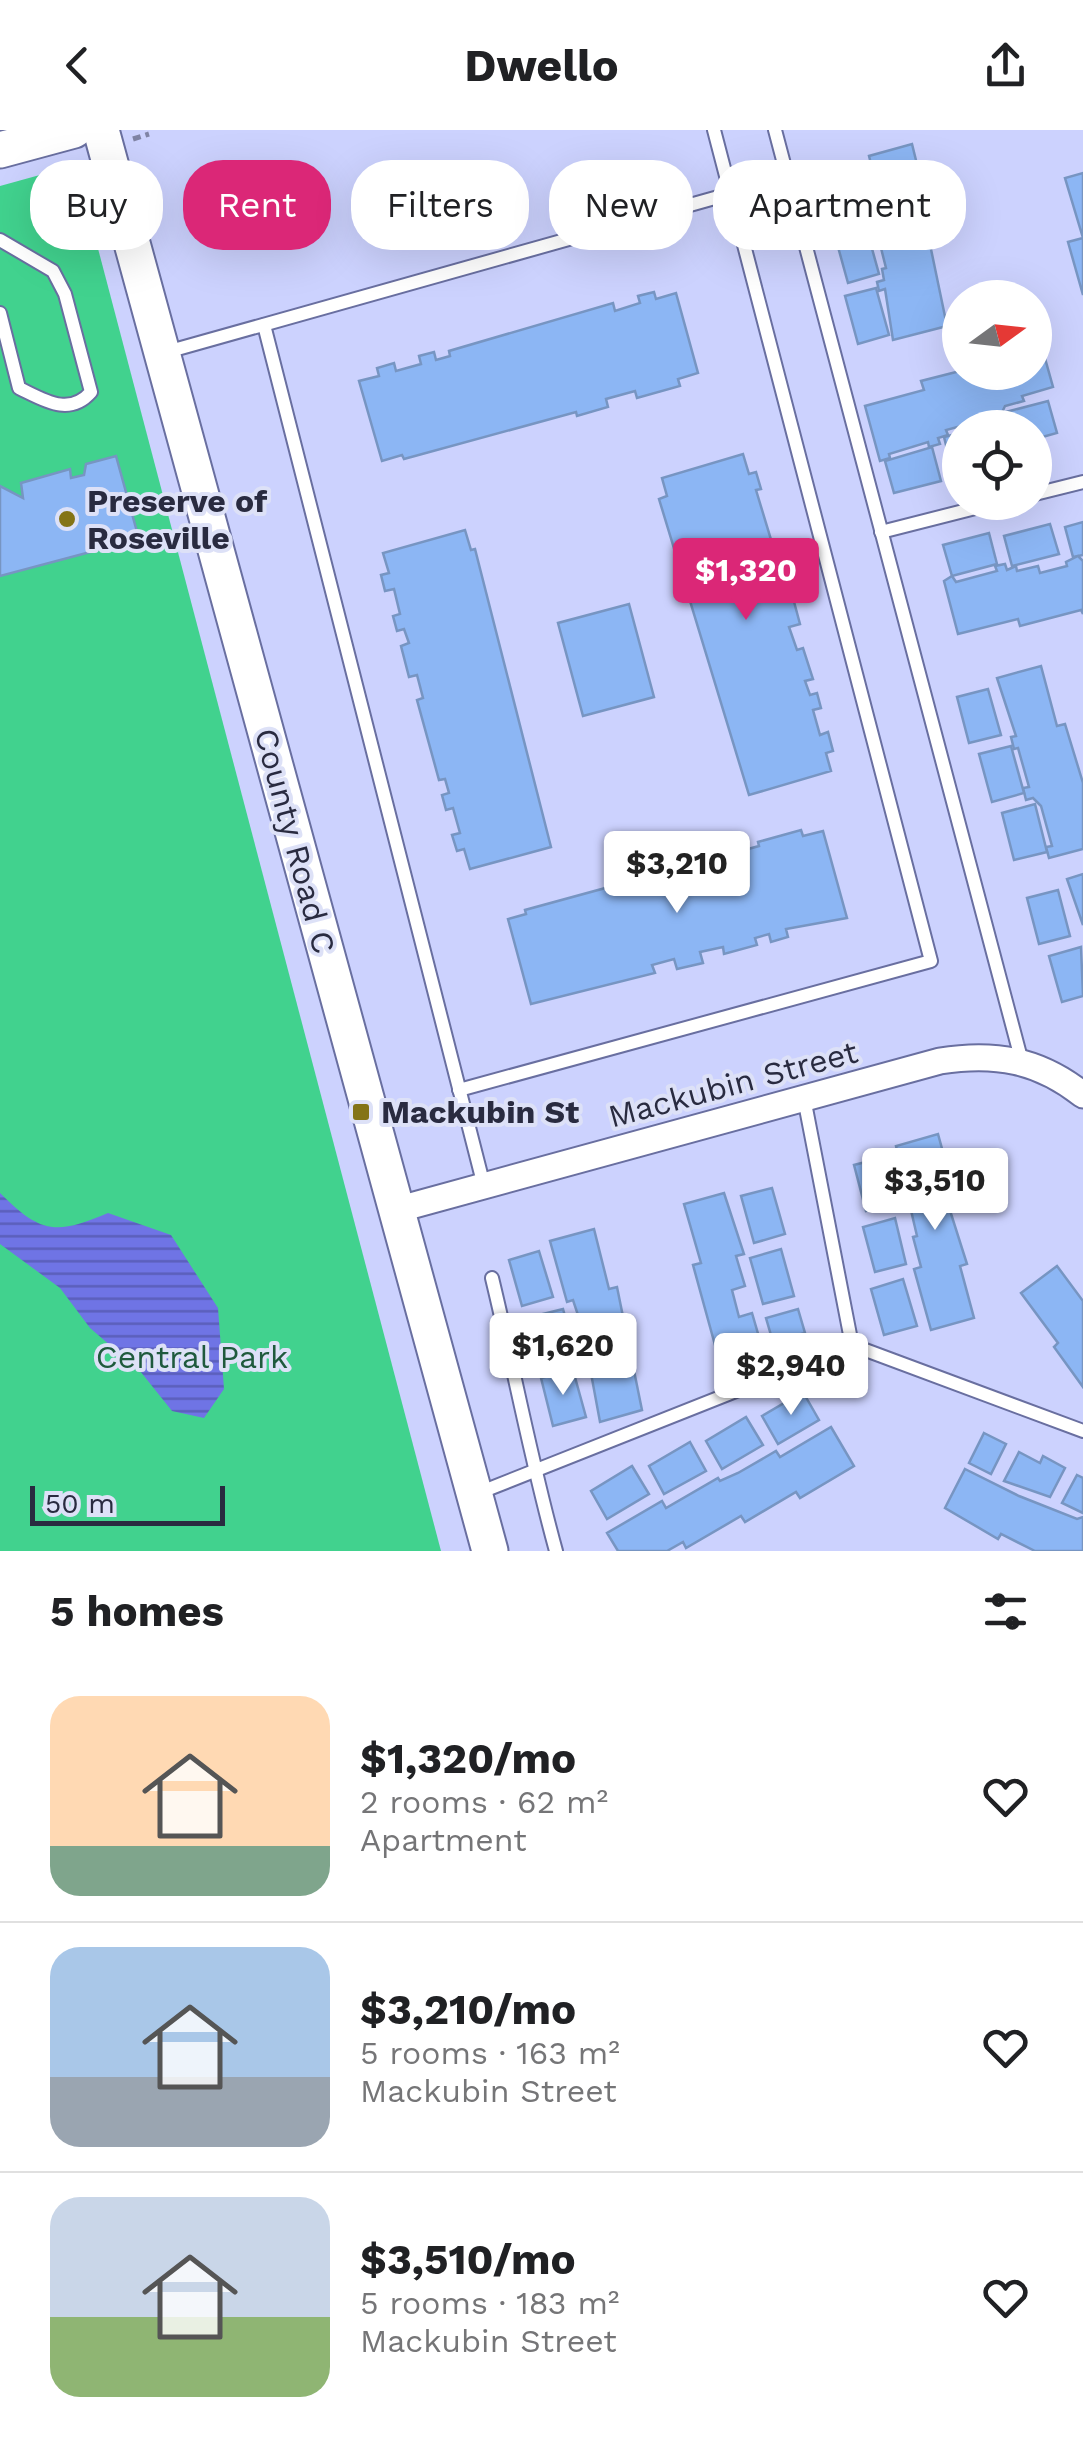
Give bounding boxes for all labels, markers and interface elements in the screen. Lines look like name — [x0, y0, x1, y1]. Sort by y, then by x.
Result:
icon: back — [50, 38, 105, 93]
icon: share — [978, 38, 1033, 93]
text: Dwello — [464, 39, 619, 92]
chip: Buy — [30, 160, 163, 250]
chip: Rent — [183, 160, 331, 250]
chip: Filters — [351, 160, 529, 250]
chip: New — [549, 160, 693, 250]
chip: Apartment — [713, 160, 966, 250]
north arrow — [942, 280, 1052, 390]
map controls — [942, 280, 1052, 520]
button: locate — [942, 410, 1052, 520]
place label: Preserve of Roseville — [87, 482, 268, 557]
marker: Preserve of Roseville — [56, 508, 78, 530]
pin: $1,320 — [665, 538, 827, 623]
text: $1,320 — [695, 551, 797, 589]
street label: County Road C — [247, 724, 343, 958]
pin: $3,210 — [596, 831, 758, 916]
text: $3,210 — [626, 844, 728, 882]
street label: Mackubin Street — [604, 1032, 862, 1136]
place label: Mackubin St — [381, 1093, 579, 1131]
marker: Mackubin St — [350, 1101, 372, 1123]
pin: $3,510 — [854, 1148, 1016, 1233]
text: $3,510 — [884, 1161, 986, 1199]
pin: $1,620 — [482, 1313, 644, 1398]
text: $1,620 — [512, 1326, 614, 1364]
pin: $2,940 — [710, 1333, 872, 1418]
park label: Central Park — [96, 1338, 288, 1376]
text: $2,940 — [736, 1346, 846, 1384]
scale bar — [30, 1481, 225, 1526]
text: 50 m — [45, 1487, 115, 1520]
icon: filters — [978, 1584, 1033, 1639]
text: 5 homes — [50, 1587, 224, 1636]
text: $1,320/mo — [360, 1734, 576, 1783]
icon: home — [130, 1736, 250, 1856]
icon: heart — [978, 1769, 1033, 1824]
text: 2 rooms · 62 m² — [360, 1783, 608, 1821]
text: Apartment — [360, 1821, 527, 1859]
text: $3,210/mo — [360, 1985, 576, 2034]
icon: home — [130, 1987, 250, 2107]
icon: heart — [978, 2020, 1033, 2075]
text: 5 rooms · 163 m² — [360, 2034, 620, 2072]
text: Mackubin Street — [360, 2072, 617, 2110]
text: $3,510/mo — [360, 2235, 576, 2284]
icon: home — [130, 2237, 250, 2357]
icon: heart — [978, 2270, 1033, 2325]
text: 5 rooms · 183 m² — [360, 2284, 620, 2322]
text: Mackubin Street — [360, 2322, 617, 2360]

